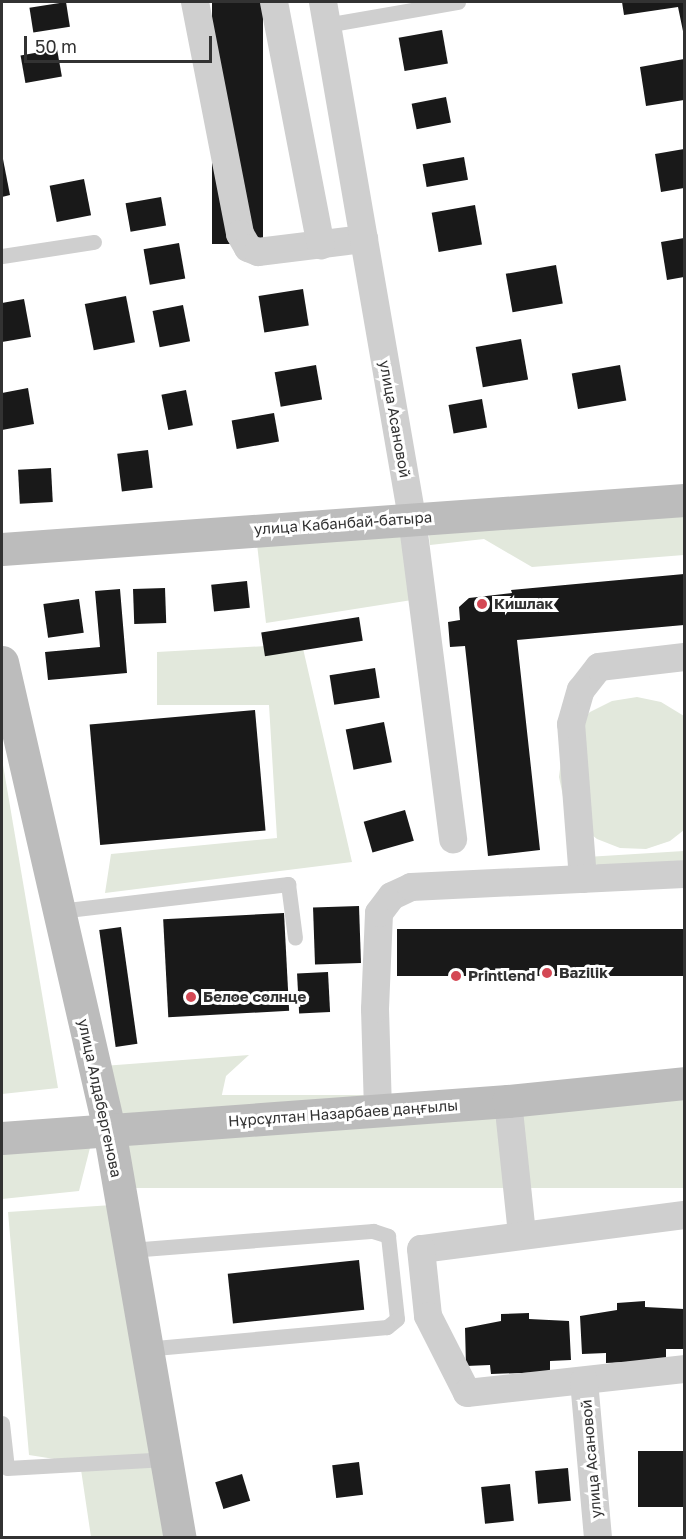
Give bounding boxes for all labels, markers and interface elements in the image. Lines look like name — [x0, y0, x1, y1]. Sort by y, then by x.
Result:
scale bar — [27, 24, 214, 62]
text: 50 m — [35, 35, 77, 57]
street label: улица Асановой — [376, 359, 414, 479]
street label: улица Кабанбай-батыра — [253, 508, 433, 538]
place label: Кишлак — [494, 595, 553, 613]
marker: Кишлак — [475, 597, 489, 611]
place label: Bazilik — [559, 964, 608, 982]
marker: Bazilik — [540, 966, 554, 980]
place label: Printlend — [468, 967, 535, 985]
marker: Printlend — [449, 969, 463, 983]
place label: Белое солнце — [203, 988, 306, 1006]
marker: Белое солнце — [184, 990, 198, 1004]
street label: улица Алдабергенова — [74, 1017, 126, 1179]
street label: Нұрсұлтан Назарбаев даңғылы — [227, 1096, 459, 1130]
street label: улица Асановой — [577, 1399, 605, 1519]

